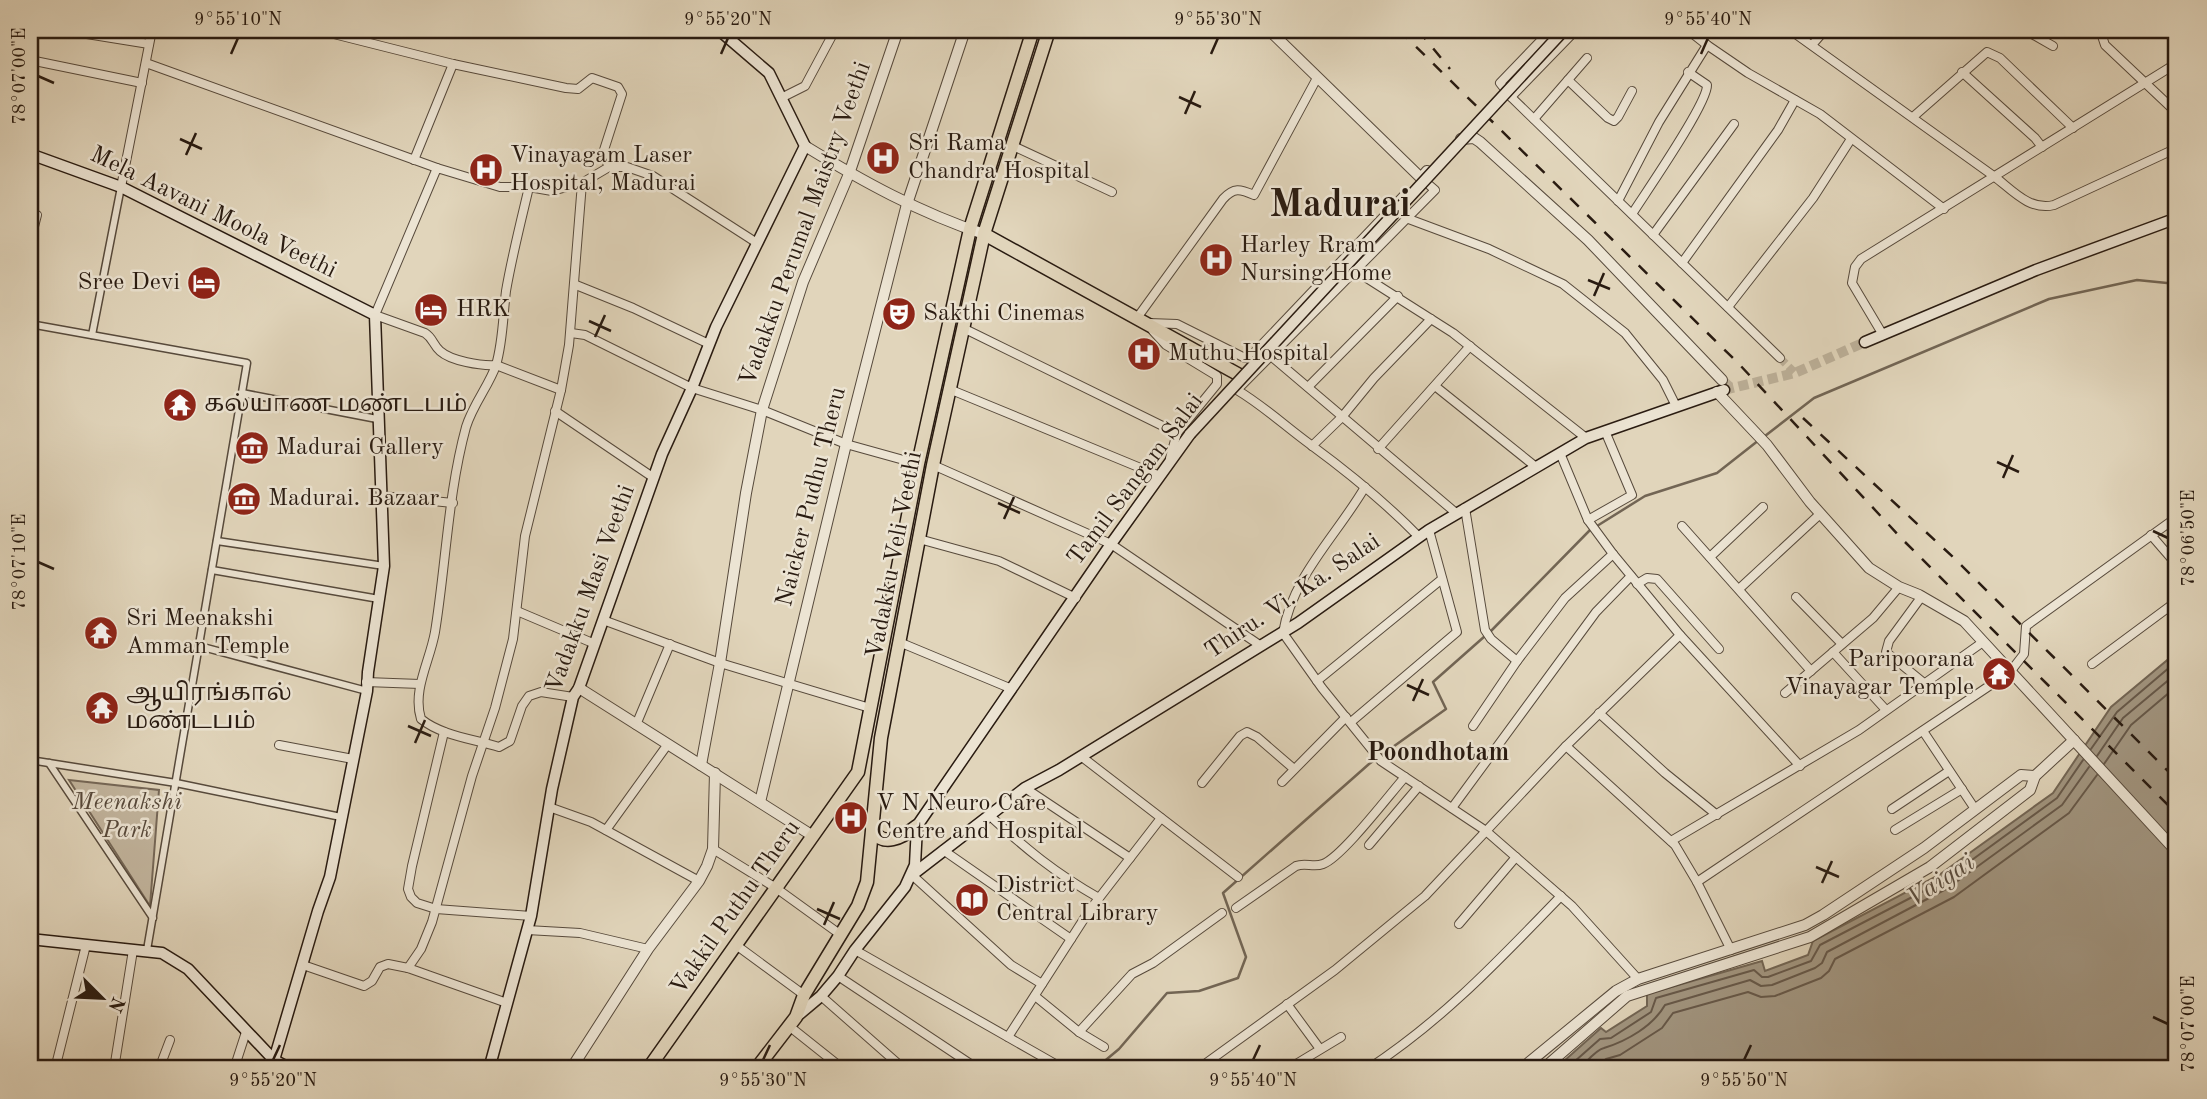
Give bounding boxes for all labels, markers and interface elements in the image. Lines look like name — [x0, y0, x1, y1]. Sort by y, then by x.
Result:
text: 9°55'10"N — [194, 11, 282, 29]
text: 9°55'20"N — [684, 11, 772, 29]
text: 9°55'30"N — [1174, 11, 1262, 29]
text: 9°55'40"N — [1664, 11, 1752, 29]
text: 78°07'00"E — [11, 28, 29, 124]
street label: Vadakku Perumal Maistry Veethi — [736, 59, 876, 389]
place label: Sri Rama Chandra Hospital — [908, 132, 1090, 184]
hospital icon: Sri Rama Chandra Hospital — [864, 139, 902, 177]
street label: Mela Aavani Moola Veethi — [86, 143, 340, 283]
place label: Vinayagam Laser Hospital, Madurai — [510, 144, 696, 196]
hospital icon: Vinayagam Laser Hospital, Madurai — [467, 151, 505, 189]
district label: Madurai — [1269, 187, 1411, 225]
place label: Harley Rram Nursing Home — [1240, 234, 1392, 286]
hospital icon: Harley Rram Nursing Home — [1197, 241, 1235, 279]
hotel icon: Sree Devi — [185, 264, 223, 302]
place label: Sree Devi — [78, 271, 180, 295]
hotel icon: HRK — [412, 291, 450, 329]
theatre icon: Sakthi Cinemas — [880, 295, 918, 333]
place label: HRK — [456, 298, 510, 322]
place label: Sakthi Cinemas — [923, 302, 1085, 326]
hospital icon: Muthu Hospital — [1125, 335, 1163, 373]
place label: Muthu Hospital — [1168, 342, 1329, 366]
street label: Naicker Pudhu Theru — [773, 385, 851, 609]
temple icon: கல்யாண மண்டபம் — [161, 386, 199, 424]
street label: Tamil Sangam Salai — [1064, 390, 1208, 570]
place label: கல்யாண மண்டபம் — [204, 393, 467, 417]
museum icon: Madurai Gallery — [233, 429, 271, 467]
place label: Madurai Gallery — [276, 436, 444, 460]
street label: Vadakku Veli Veethi — [863, 449, 927, 661]
museum icon: Madurai. Bazaar — [225, 480, 263, 518]
street label: Vadakku Masi Veethi — [542, 482, 640, 696]
place label: Madurai. Bazaar — [268, 487, 440, 511]
text: 78°06'50"E — [2180, 490, 2198, 586]
text: 78°07'10"E — [11, 514, 29, 610]
street label: Thiru. Vi. Ka. Salai — [1201, 530, 1385, 664]
place label: Sri Meenakshi Amman Temple — [126, 607, 290, 659]
temple icon: Sri Meenakshi Amman Temple — [82, 614, 120, 652]
place label: Paripoorana Vinayagar Temple — [1785, 648, 1974, 700]
temple icon: Paripoorana Vinayagar Temple — [1980, 655, 2018, 693]
place label: ஆயிரங்கால் மண்டபம் — [126, 680, 292, 734]
temple icon: ஆயிரங்கால் மண்டபம் — [83, 689, 121, 727]
district label: Poondhotam — [1367, 740, 1509, 766]
park label: Meenakshi Park — [71, 791, 182, 843]
place label: V N Neuro Care Centre and Hospital — [876, 792, 1083, 844]
hospital icon: V N Neuro Care Centre and Hospital — [832, 799, 870, 837]
street label: Vakkil Puthu Theru — [667, 816, 805, 1000]
water label: Vaigai — [1902, 849, 1980, 912]
place label: District Central Library — [996, 874, 1159, 926]
library icon: District Central Library — [953, 881, 991, 919]
north arrow — [66, 962, 136, 1032]
text: 78°07'00"E — [2180, 976, 2198, 1072]
text: N — [103, 993, 127, 1015]
text: 9°55'20"N — [229, 1072, 317, 1090]
text: 9°55'30"N — [719, 1072, 807, 1090]
text: 9°55'40"N — [1209, 1072, 1297, 1090]
text: 9°55'50"N — [1700, 1072, 1788, 1090]

